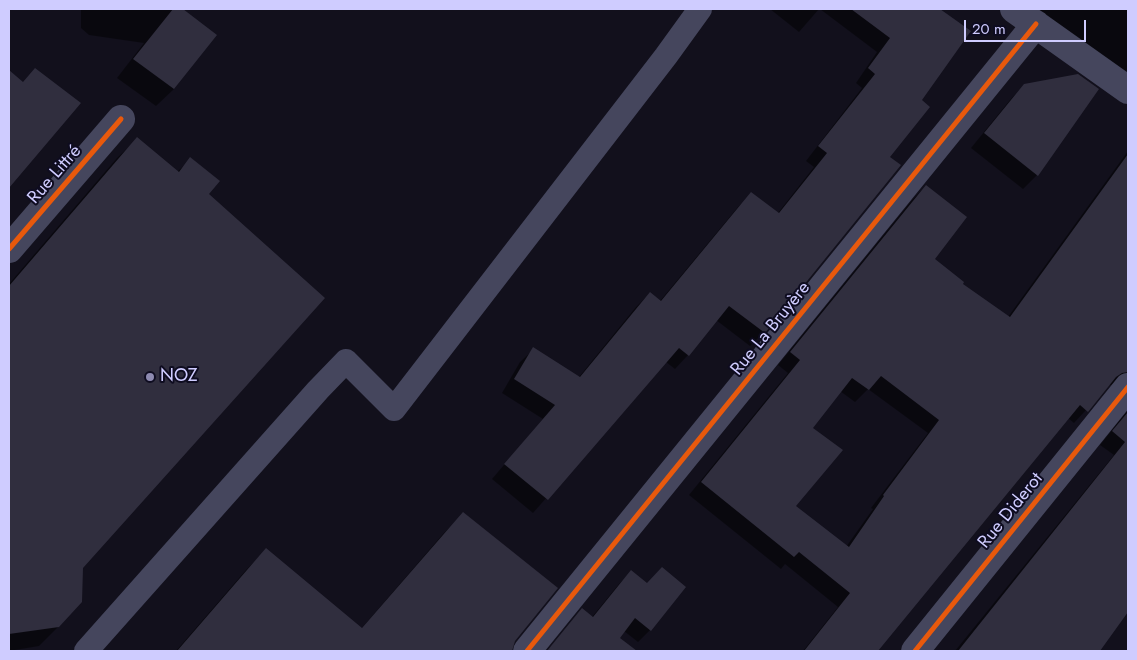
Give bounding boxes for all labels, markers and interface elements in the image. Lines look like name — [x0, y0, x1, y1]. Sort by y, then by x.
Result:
scale bar — [967, 10, 1090, 42]
text: 20 m — [972, 18, 1006, 40]
street label: Rue Littré — [24, 141, 86, 209]
street label: Rue La Bruyère — [727, 278, 815, 380]
place label: NOZ — [160, 366, 197, 388]
marker: NOZ — [144, 371, 156, 383]
street label: Rue Diderot — [974, 469, 1048, 553]

